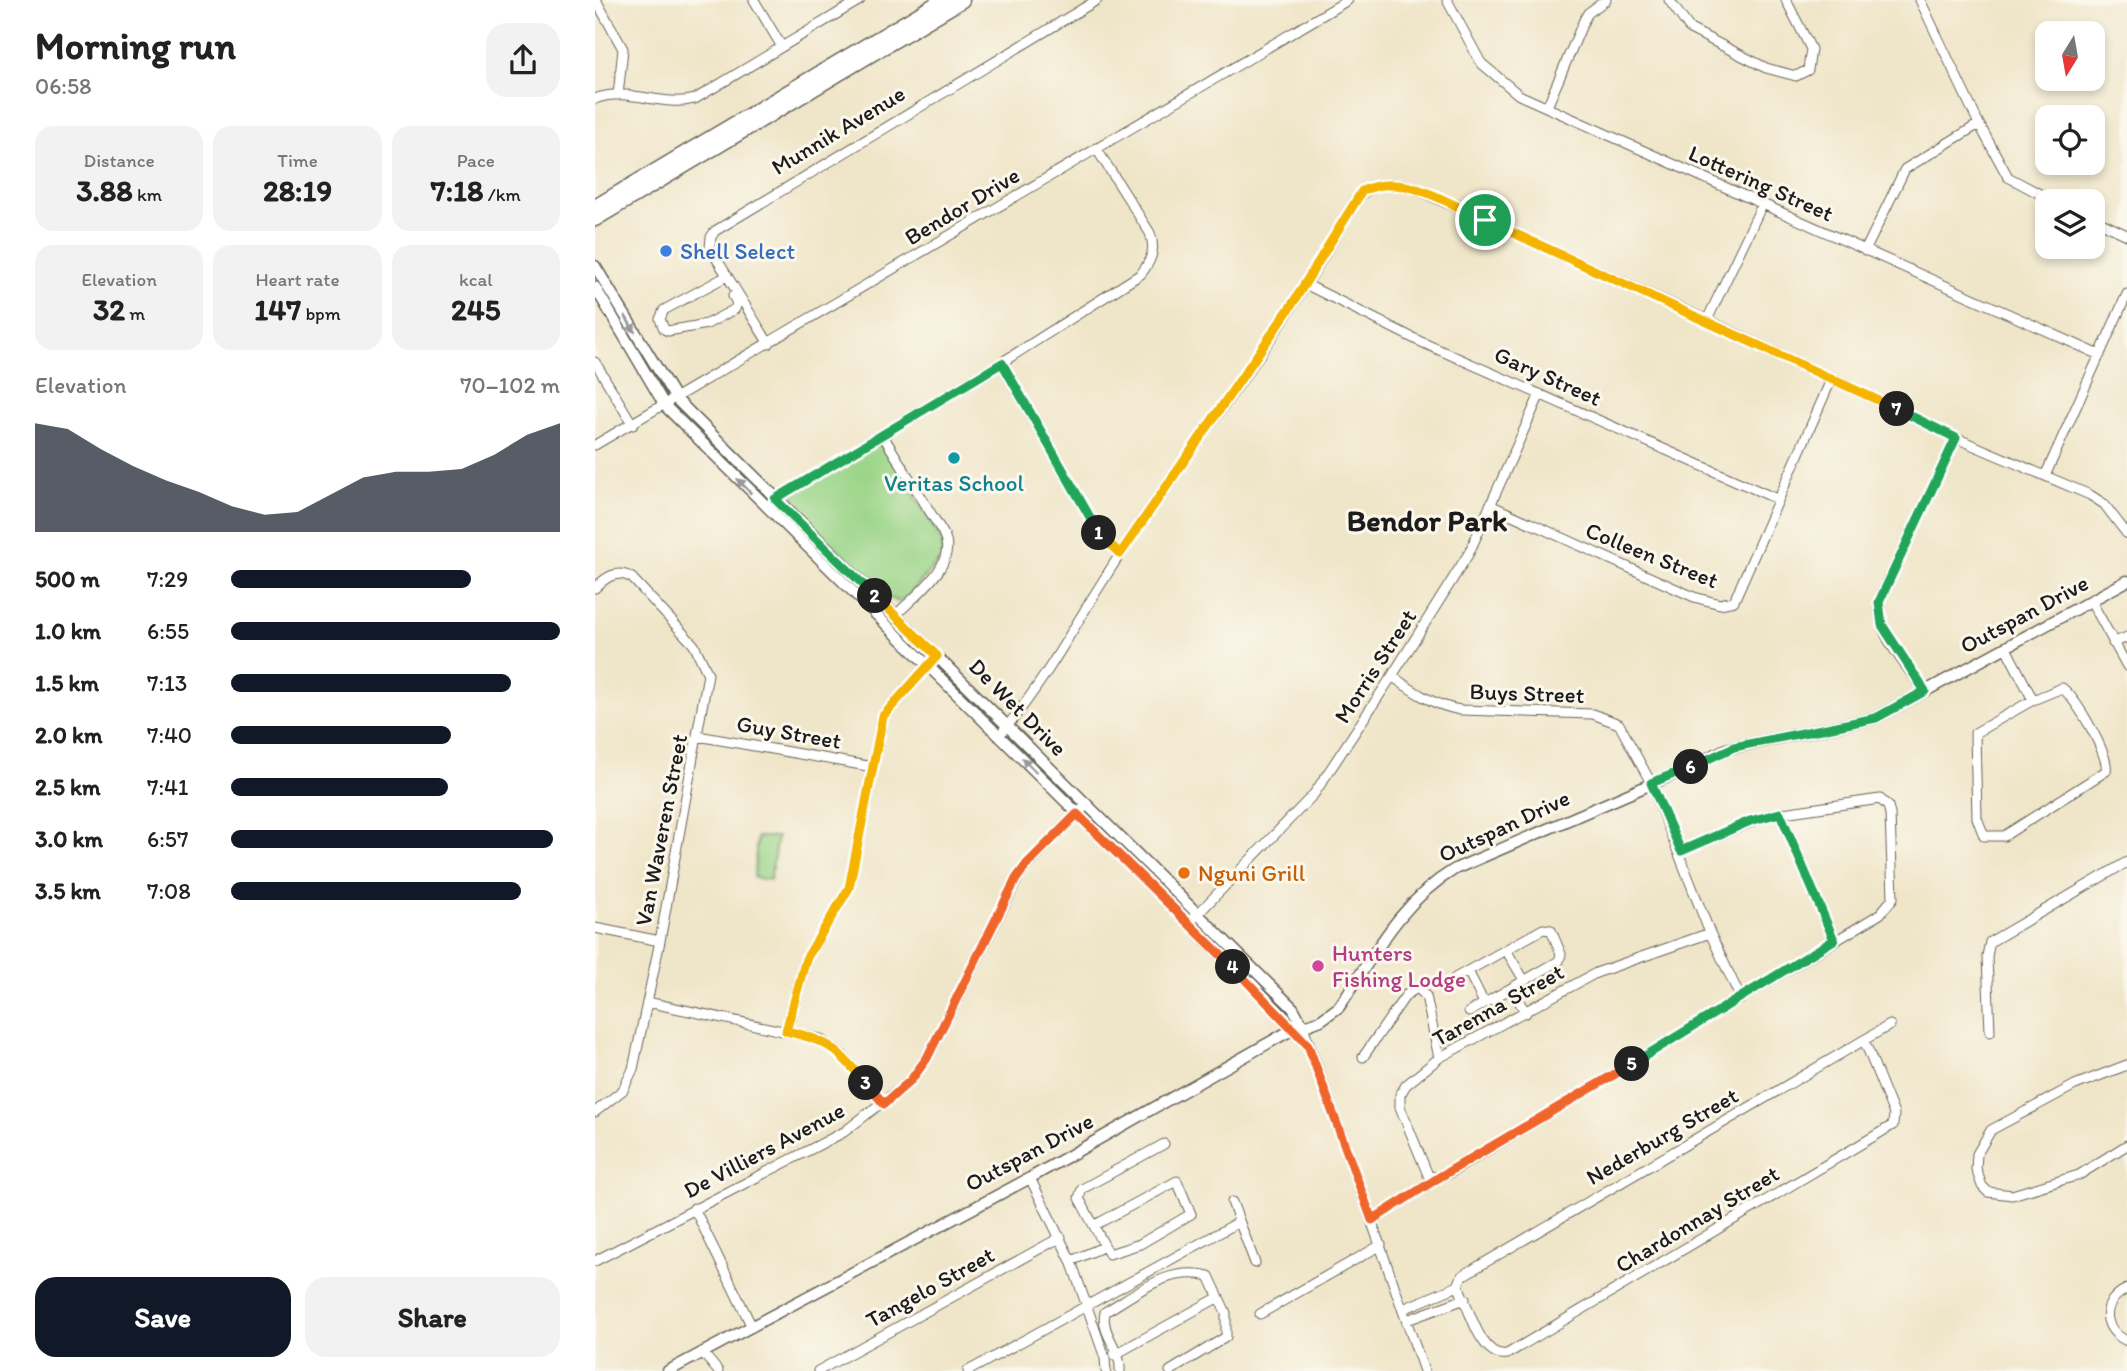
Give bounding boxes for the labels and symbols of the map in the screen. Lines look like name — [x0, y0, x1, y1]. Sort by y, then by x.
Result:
north arrow — [2035, 21, 2105, 91]
street label: Munnik Avenue — [766, 79, 910, 181]
street label: Lottering Street — [1684, 139, 1838, 228]
street label: Bendor Drive — [900, 161, 1024, 251]
pin — [1455, 190, 1515, 250]
place label: Shell Select — [680, 237, 795, 265]
marker: Shell Select — [658, 243, 674, 259]
one-way arrow — [624, 314, 636, 334]
street label: Gary Street — [1490, 340, 1606, 412]
pin: 7 — [1879, 392, 1915, 426]
marker: Veritas School — [946, 450, 962, 466]
place label: Veritas School — [884, 469, 1025, 497]
one-way arrow — [737, 478, 753, 495]
district label: Bendor Park — [1347, 502, 1507, 539]
pin: 1 — [1081, 516, 1117, 550]
street label: Colleen Street — [1582, 516, 1723, 594]
street label: Outspan Drive — [1955, 568, 2093, 660]
pin: 2 — [857, 578, 893, 614]
street label: Morris Street — [1328, 604, 1422, 728]
street label: De Wet Drive — [963, 652, 1073, 762]
street label: Buys Street — [1469, 677, 1585, 709]
street label: Guy Street — [735, 709, 843, 755]
street label: Van Waveren Street — [629, 732, 693, 928]
pin: 6 — [1673, 750, 1709, 784]
one-way arrow — [1021, 757, 1038, 774]
street label: Outspan Drive — [1434, 783, 1574, 869]
place label: Nguni Grill — [1198, 859, 1306, 887]
marker: Nguni Grill — [1176, 865, 1192, 881]
place label: Hunters Fishing Lodge — [1332, 939, 1466, 993]
pin: 4 — [1215, 950, 1251, 984]
street label: Tarenna Street — [1427, 957, 1569, 1053]
marker: Hunters Fishing Lodge — [1310, 958, 1326, 974]
pin: 5 — [1615, 1046, 1649, 1082]
pin: 3 — [849, 1066, 883, 1100]
street label: Nederburg Street — [1581, 1081, 1743, 1191]
street label: De Villiers Avenue — [679, 1096, 849, 1204]
street label: Outspan Drive — [960, 1106, 1098, 1198]
street label: Chardonnay Street — [1610, 1159, 1784, 1279]
street label: Tangelo Street — [861, 1240, 999, 1334]

